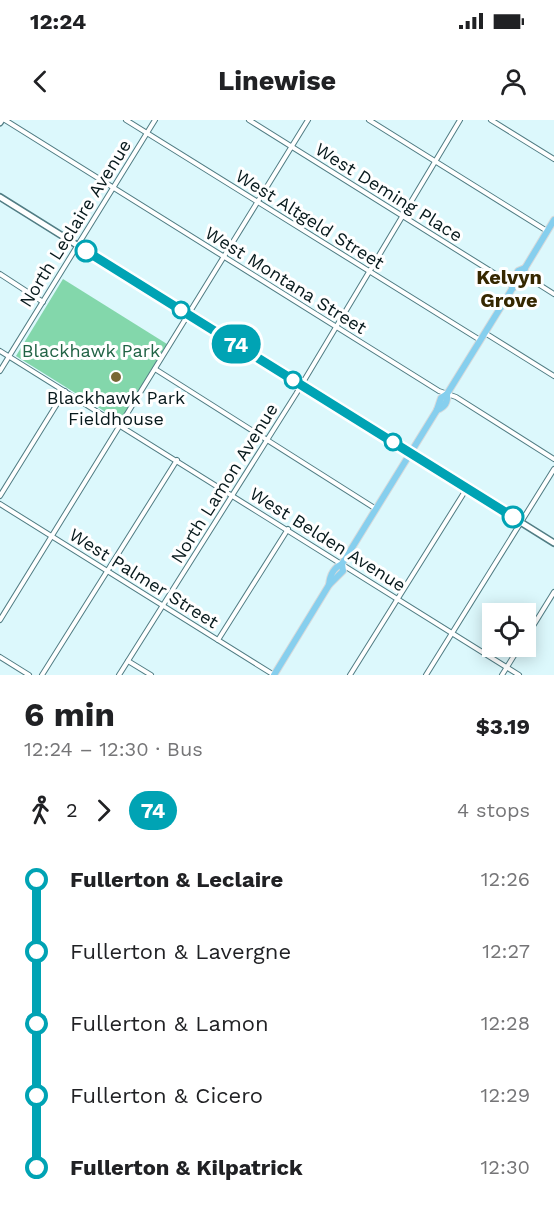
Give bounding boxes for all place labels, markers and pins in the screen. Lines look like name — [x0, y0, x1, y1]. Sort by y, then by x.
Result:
unlabelled marker — [75, 240, 97, 262]
unlabelled marker — [172, 301, 190, 319]
marker: Blackhawk Park Fieldhouse — [109, 370, 123, 384]
unlabelled marker — [284, 371, 302, 389]
place label: Blackhawk Park Fieldhouse — [47, 387, 185, 429]
unlabelled marker — [384, 433, 402, 451]
unlabelled marker — [502, 506, 524, 528]

